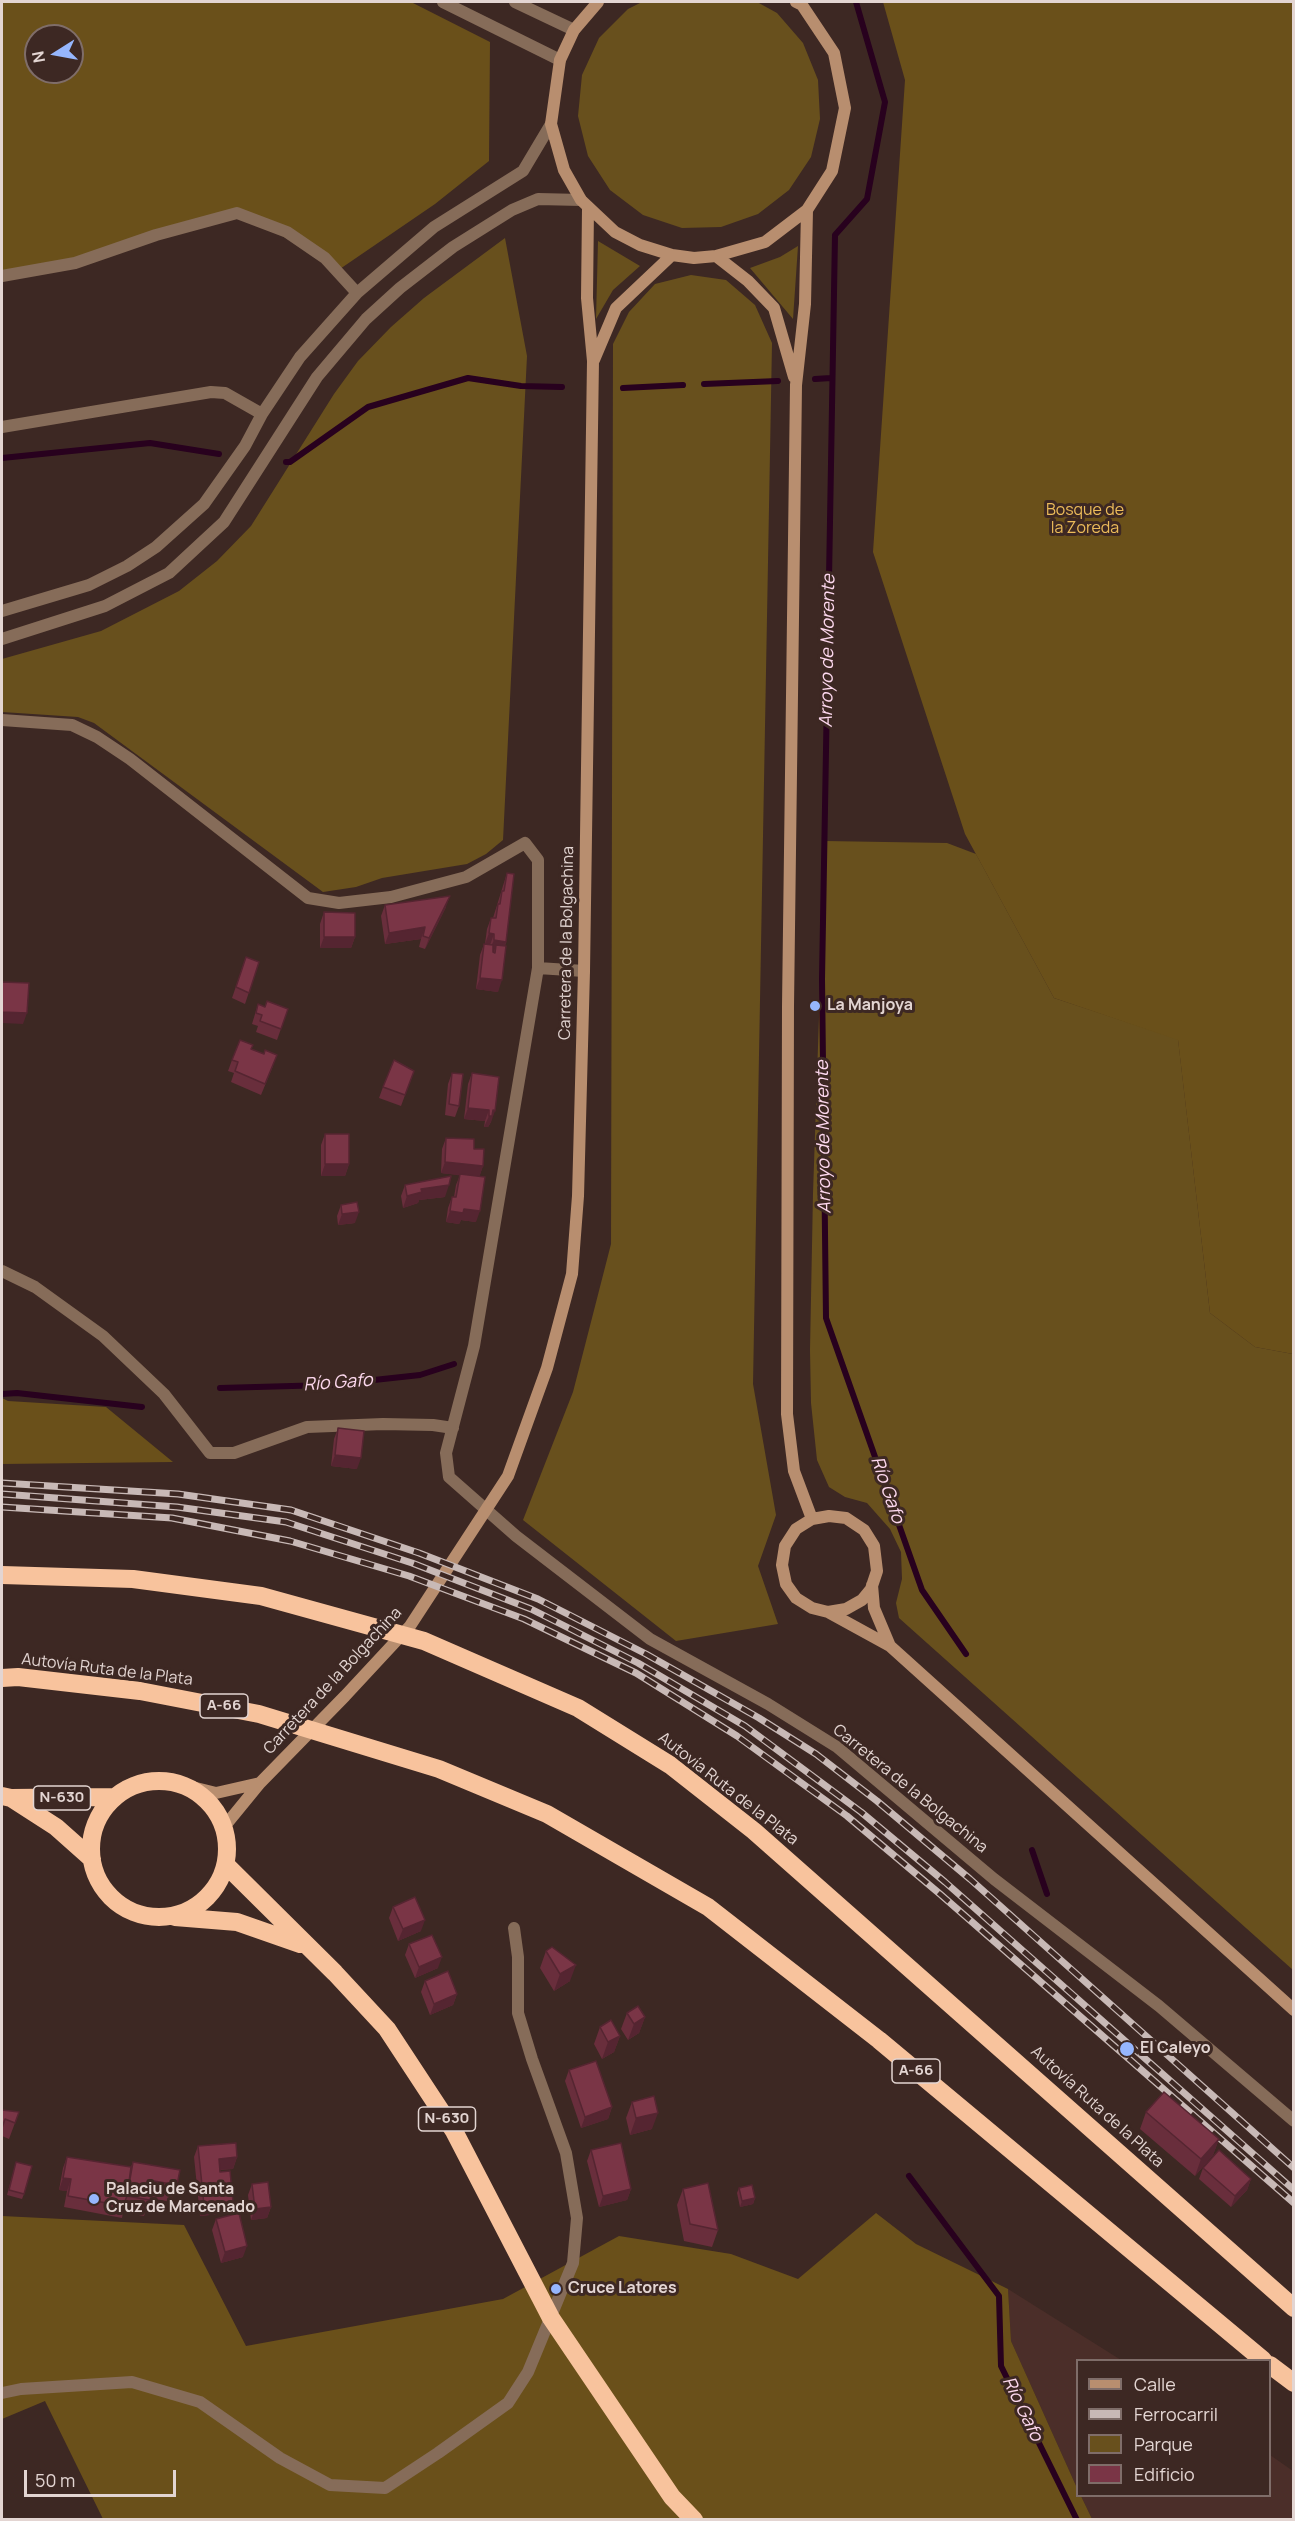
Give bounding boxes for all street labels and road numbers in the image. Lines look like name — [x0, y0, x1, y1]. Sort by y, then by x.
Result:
street label: Carretera de la Bolgachina — [556, 846, 578, 1040]
street label: Carretera de la Bolgachina — [260, 1604, 406, 1758]
street label: Autovía Ruta de la Plata — [20, 1650, 194, 1690]
road number: A-66 — [200, 1694, 248, 1718]
street label: Carretera de la Bolgachina — [829, 1721, 991, 1857]
street label: Autovía Ruta de la Plata — [654, 1728, 802, 1850]
road number: N-630 — [34, 1786, 90, 1810]
street label: Autovía Ruta de la Plata — [1027, 2042, 1167, 2172]
road number: A-66 — [892, 2059, 940, 2083]
road number: N-630 — [418, 2107, 476, 2131]

